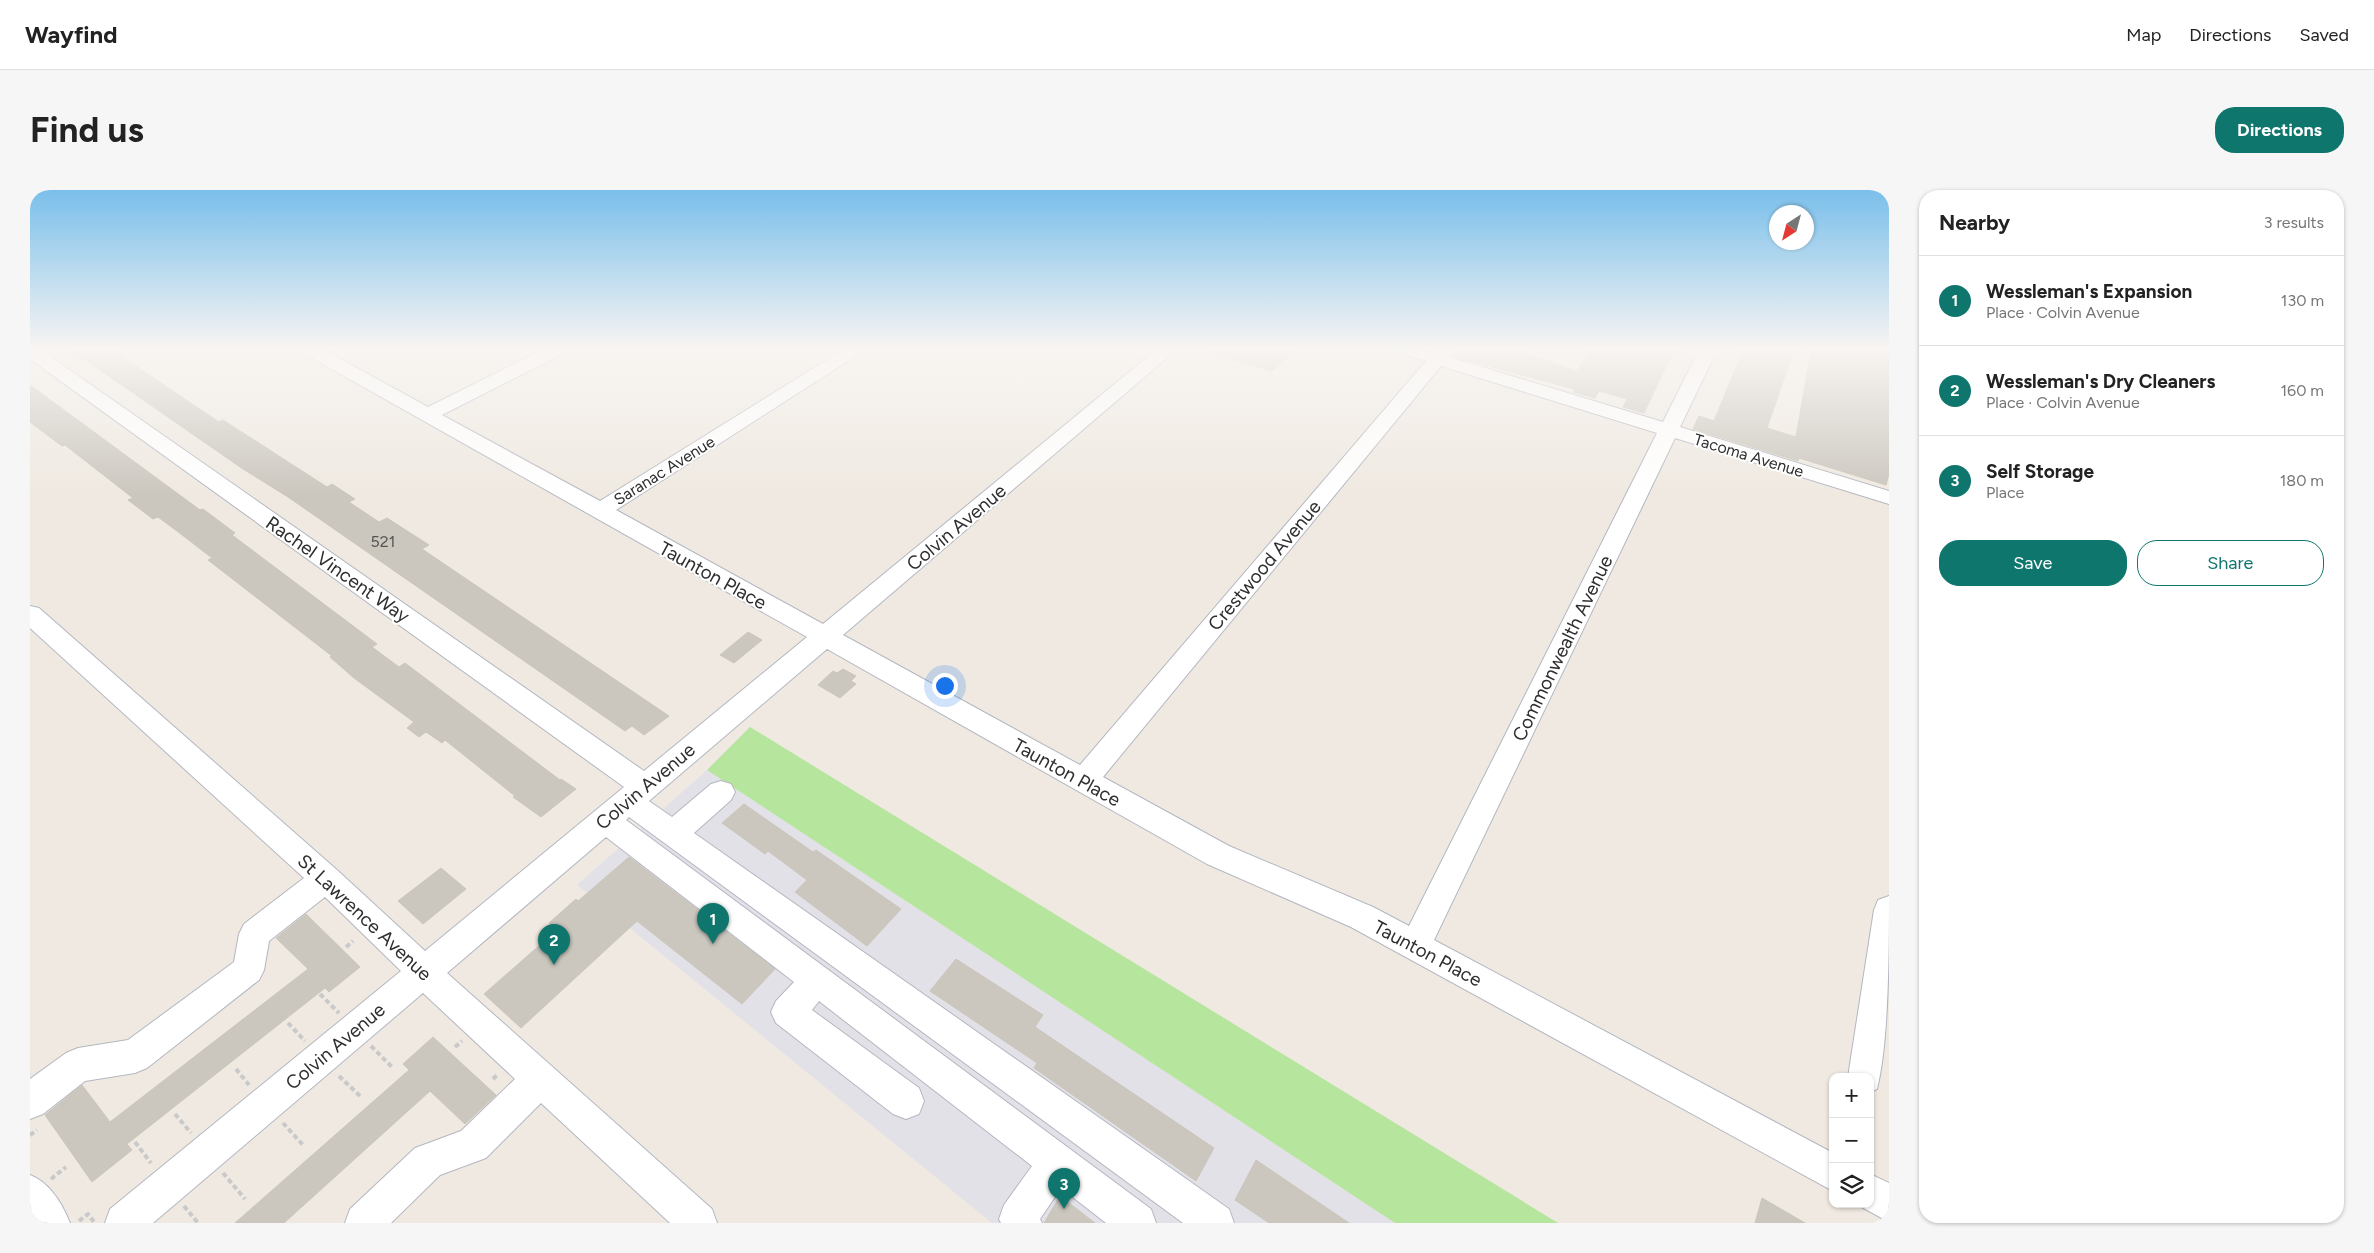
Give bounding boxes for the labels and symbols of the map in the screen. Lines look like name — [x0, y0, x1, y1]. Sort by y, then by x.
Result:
north arrow — [1769, 205, 1814, 250]
street label: Tacoma Avenue — [1692, 430, 1806, 481]
street label: Saranac Avenue — [610, 432, 718, 509]
street label: Colvin Avenue — [902, 479, 1011, 576]
street label: Crestwood Avenue — [1203, 495, 1326, 635]
street label: Rachel Vincent Way — [261, 511, 414, 628]
house number: 521 — [371, 532, 395, 551]
street label: Taunton Place — [655, 536, 770, 614]
street label: Commonwealth Avenue — [1507, 551, 1618, 745]
your location — [932, 673, 958, 699]
street label: Taunton Place — [1009, 733, 1124, 811]
street label: Colvin Avenue — [591, 738, 700, 835]
street label: St Lawrence Avenue — [293, 849, 436, 985]
pin: 1 — [697, 903, 729, 944]
street label: Taunton Place — [1370, 915, 1486, 992]
pin: 2 — [538, 924, 570, 965]
street label: Colvin Avenue — [281, 998, 390, 1095]
pin: 3 — [1048, 1168, 1080, 1209]

